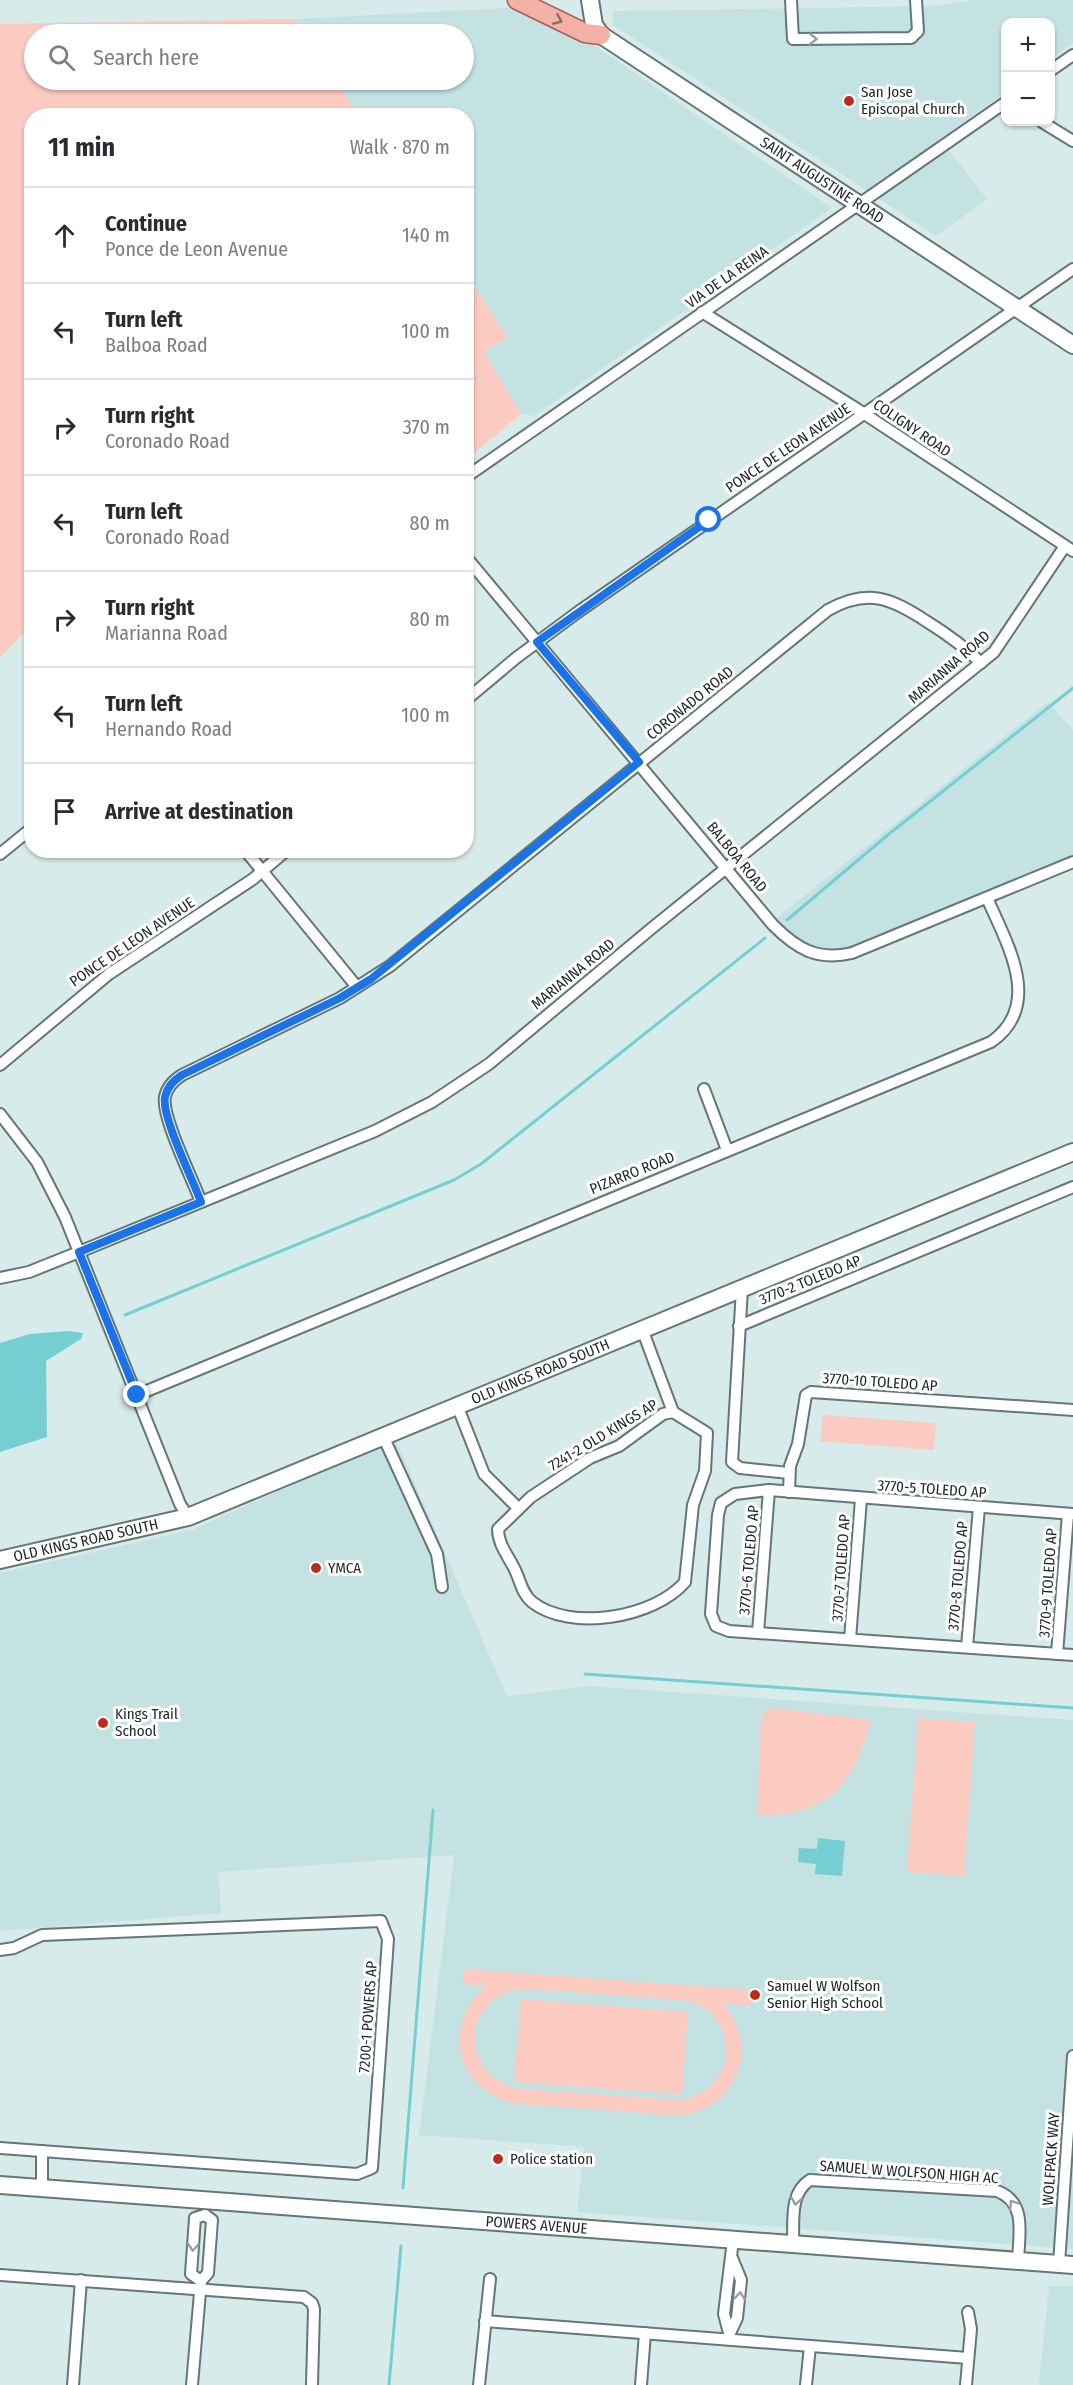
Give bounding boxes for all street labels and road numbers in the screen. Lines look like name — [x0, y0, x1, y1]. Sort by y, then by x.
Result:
street label: SAINT AUGUSTINE ROAD — [757, 133, 887, 227]
street label: VIA DE LA REINA — [682, 242, 772, 312]
street label: COLIGNY ROAD — [870, 395, 954, 461]
street label: PONCE DE LEON AVENUE — [722, 400, 854, 496]
street label: MARIANNA ROAD — [905, 627, 993, 707]
street label: CORONADO ROAD — [643, 662, 737, 744]
street label: BALBOA ROAD — [703, 818, 771, 896]
street label: PONCE DE LEON AVENUE — [66, 894, 198, 990]
street label: MARIANNA ROAD — [528, 935, 618, 1013]
street label: PIZARRO ROAD — [587, 1148, 677, 1198]
street label: 3770-2 TOLEDO AP — [756, 1251, 864, 1309]
street label: OLD KINGS ROAD SOUTH — [468, 1335, 612, 1408]
street label: 3770-10 TOLEDO AP — [822, 1369, 938, 1395]
street label: 7241-2 OLD KINGS AP — [545, 1395, 661, 1475]
street label: 3770-5 TOLEDO AP — [877, 1476, 987, 1502]
street label: 3770-6 TOLEDO AP — [735, 1504, 763, 1616]
street label: 3770-7 TOLEDO AP — [828, 1514, 854, 1622]
street label: OLD KINGS ROAD SOUTH — [12, 1515, 160, 1566]
street label: 3770-8 TOLEDO AP — [944, 1520, 972, 1632]
street label: 3770-9 TOLEDO AP — [1035, 1528, 1061, 1638]
street label: 7200-1 POWERS AP — [355, 1960, 381, 2074]
street label: WOLFPACK WAY — [1039, 2111, 1063, 2206]
street label: SAMUEL W WOLFSON HIGH AC — [819, 2157, 999, 2187]
street label: POWERS AVENUE — [485, 2212, 588, 2238]

